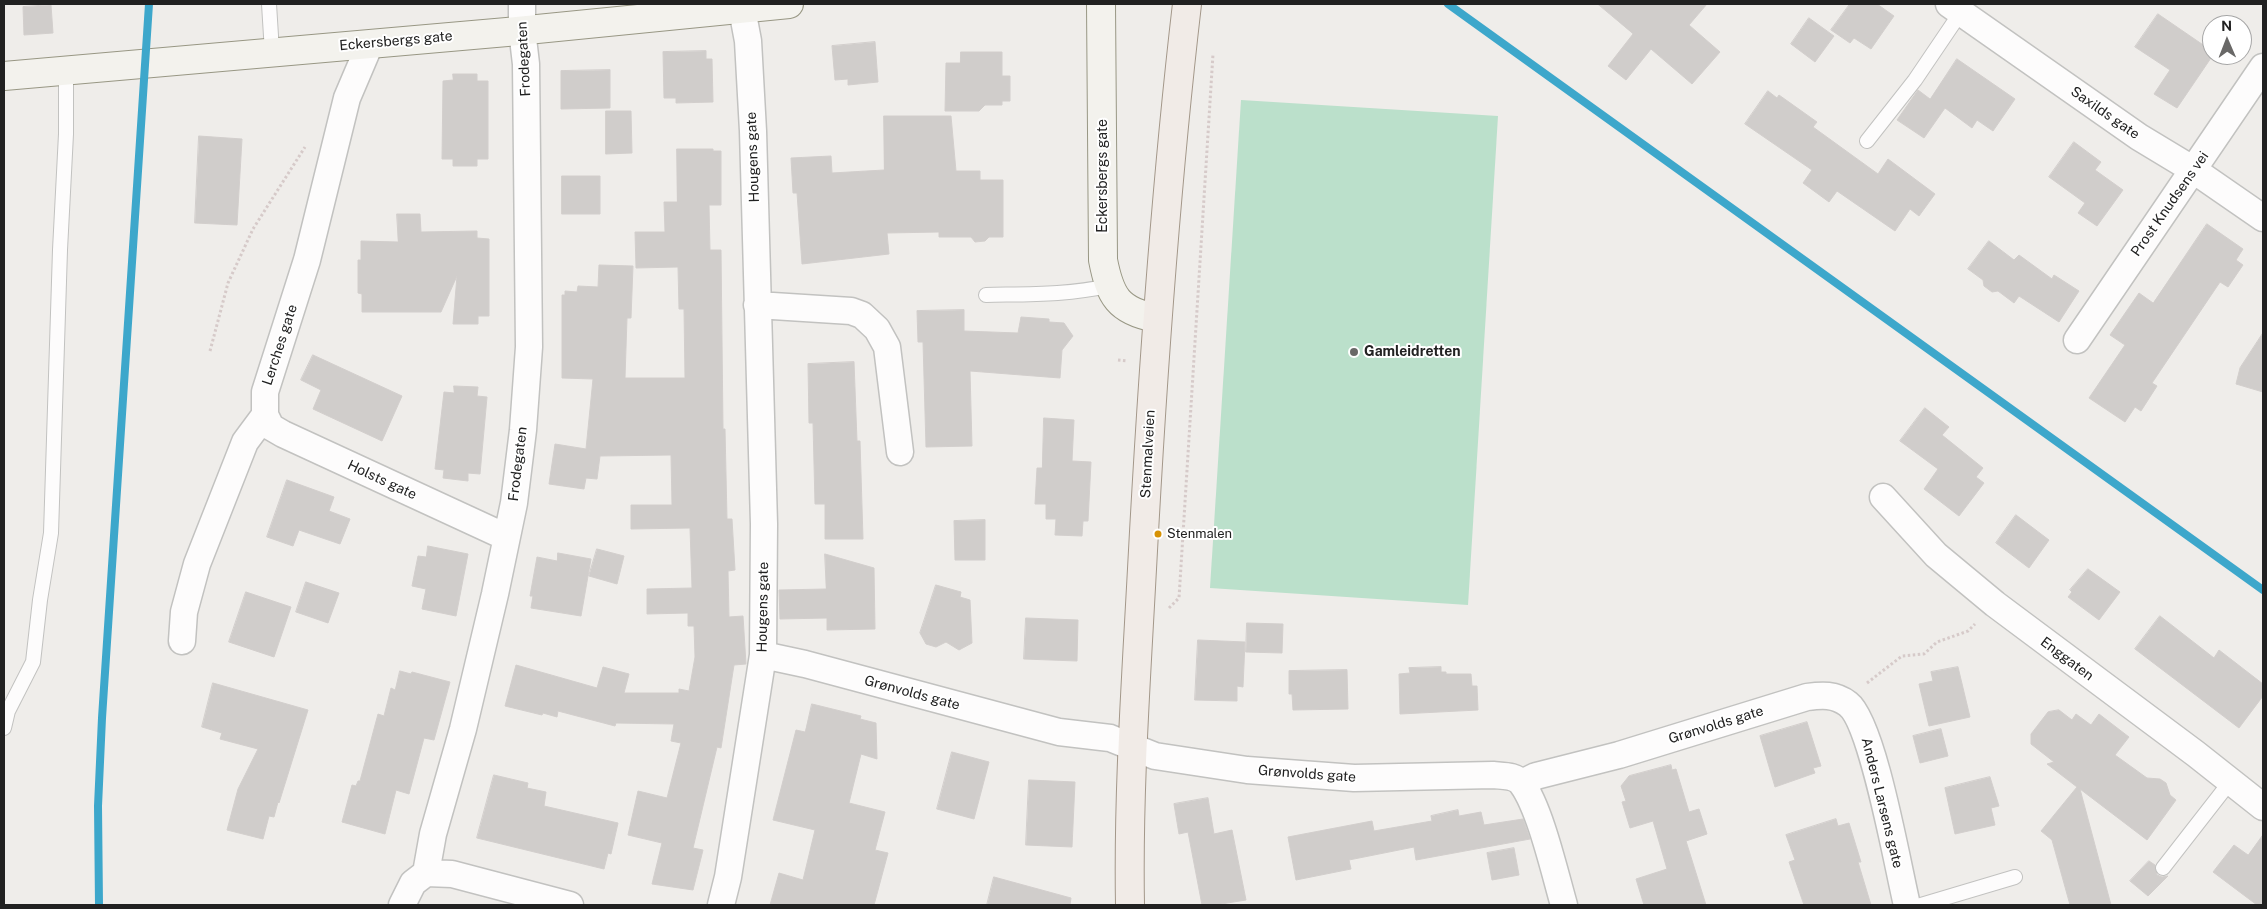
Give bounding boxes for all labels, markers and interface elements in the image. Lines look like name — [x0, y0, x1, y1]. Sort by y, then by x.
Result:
north arrow — [2202, 15, 2252, 65]
text: N — [2221, 18, 2232, 34]
street label: Frodegaten — [514, 21, 534, 97]
street label: Eckersbergs gate — [339, 28, 453, 54]
street label: Saxilds gate — [2067, 83, 2143, 143]
street label: Hougens gate — [743, 111, 763, 203]
street label: Eckersbergs gate — [1095, 119, 1111, 233]
street label: Prost Knudsens vei — [2128, 148, 2212, 260]
street label: Lerches gate — [259, 302, 301, 388]
place label: Gamleidretten — [1364, 344, 1461, 360]
marker: Gamleidretten — [1348, 346, 1360, 358]
street label: Stenmalveien — [1137, 409, 1159, 499]
street label: Frodegaten — [505, 426, 531, 502]
street label: Holsts gate — [345, 457, 419, 503]
place label: Stenmalen — [1167, 526, 1232, 542]
marker: Stenmalen — [1153, 529, 1163, 539]
street label: Hougens gate — [754, 562, 772, 652]
street label: Enggaten — [2037, 634, 2097, 684]
street label: Grønvolds gate — [862, 672, 962, 714]
street label: Grønvolds gate — [1667, 703, 1765, 747]
street label: Anders Larsens gate — [1858, 736, 1906, 870]
street label: Grønvolds gate — [1257, 762, 1357, 786]

